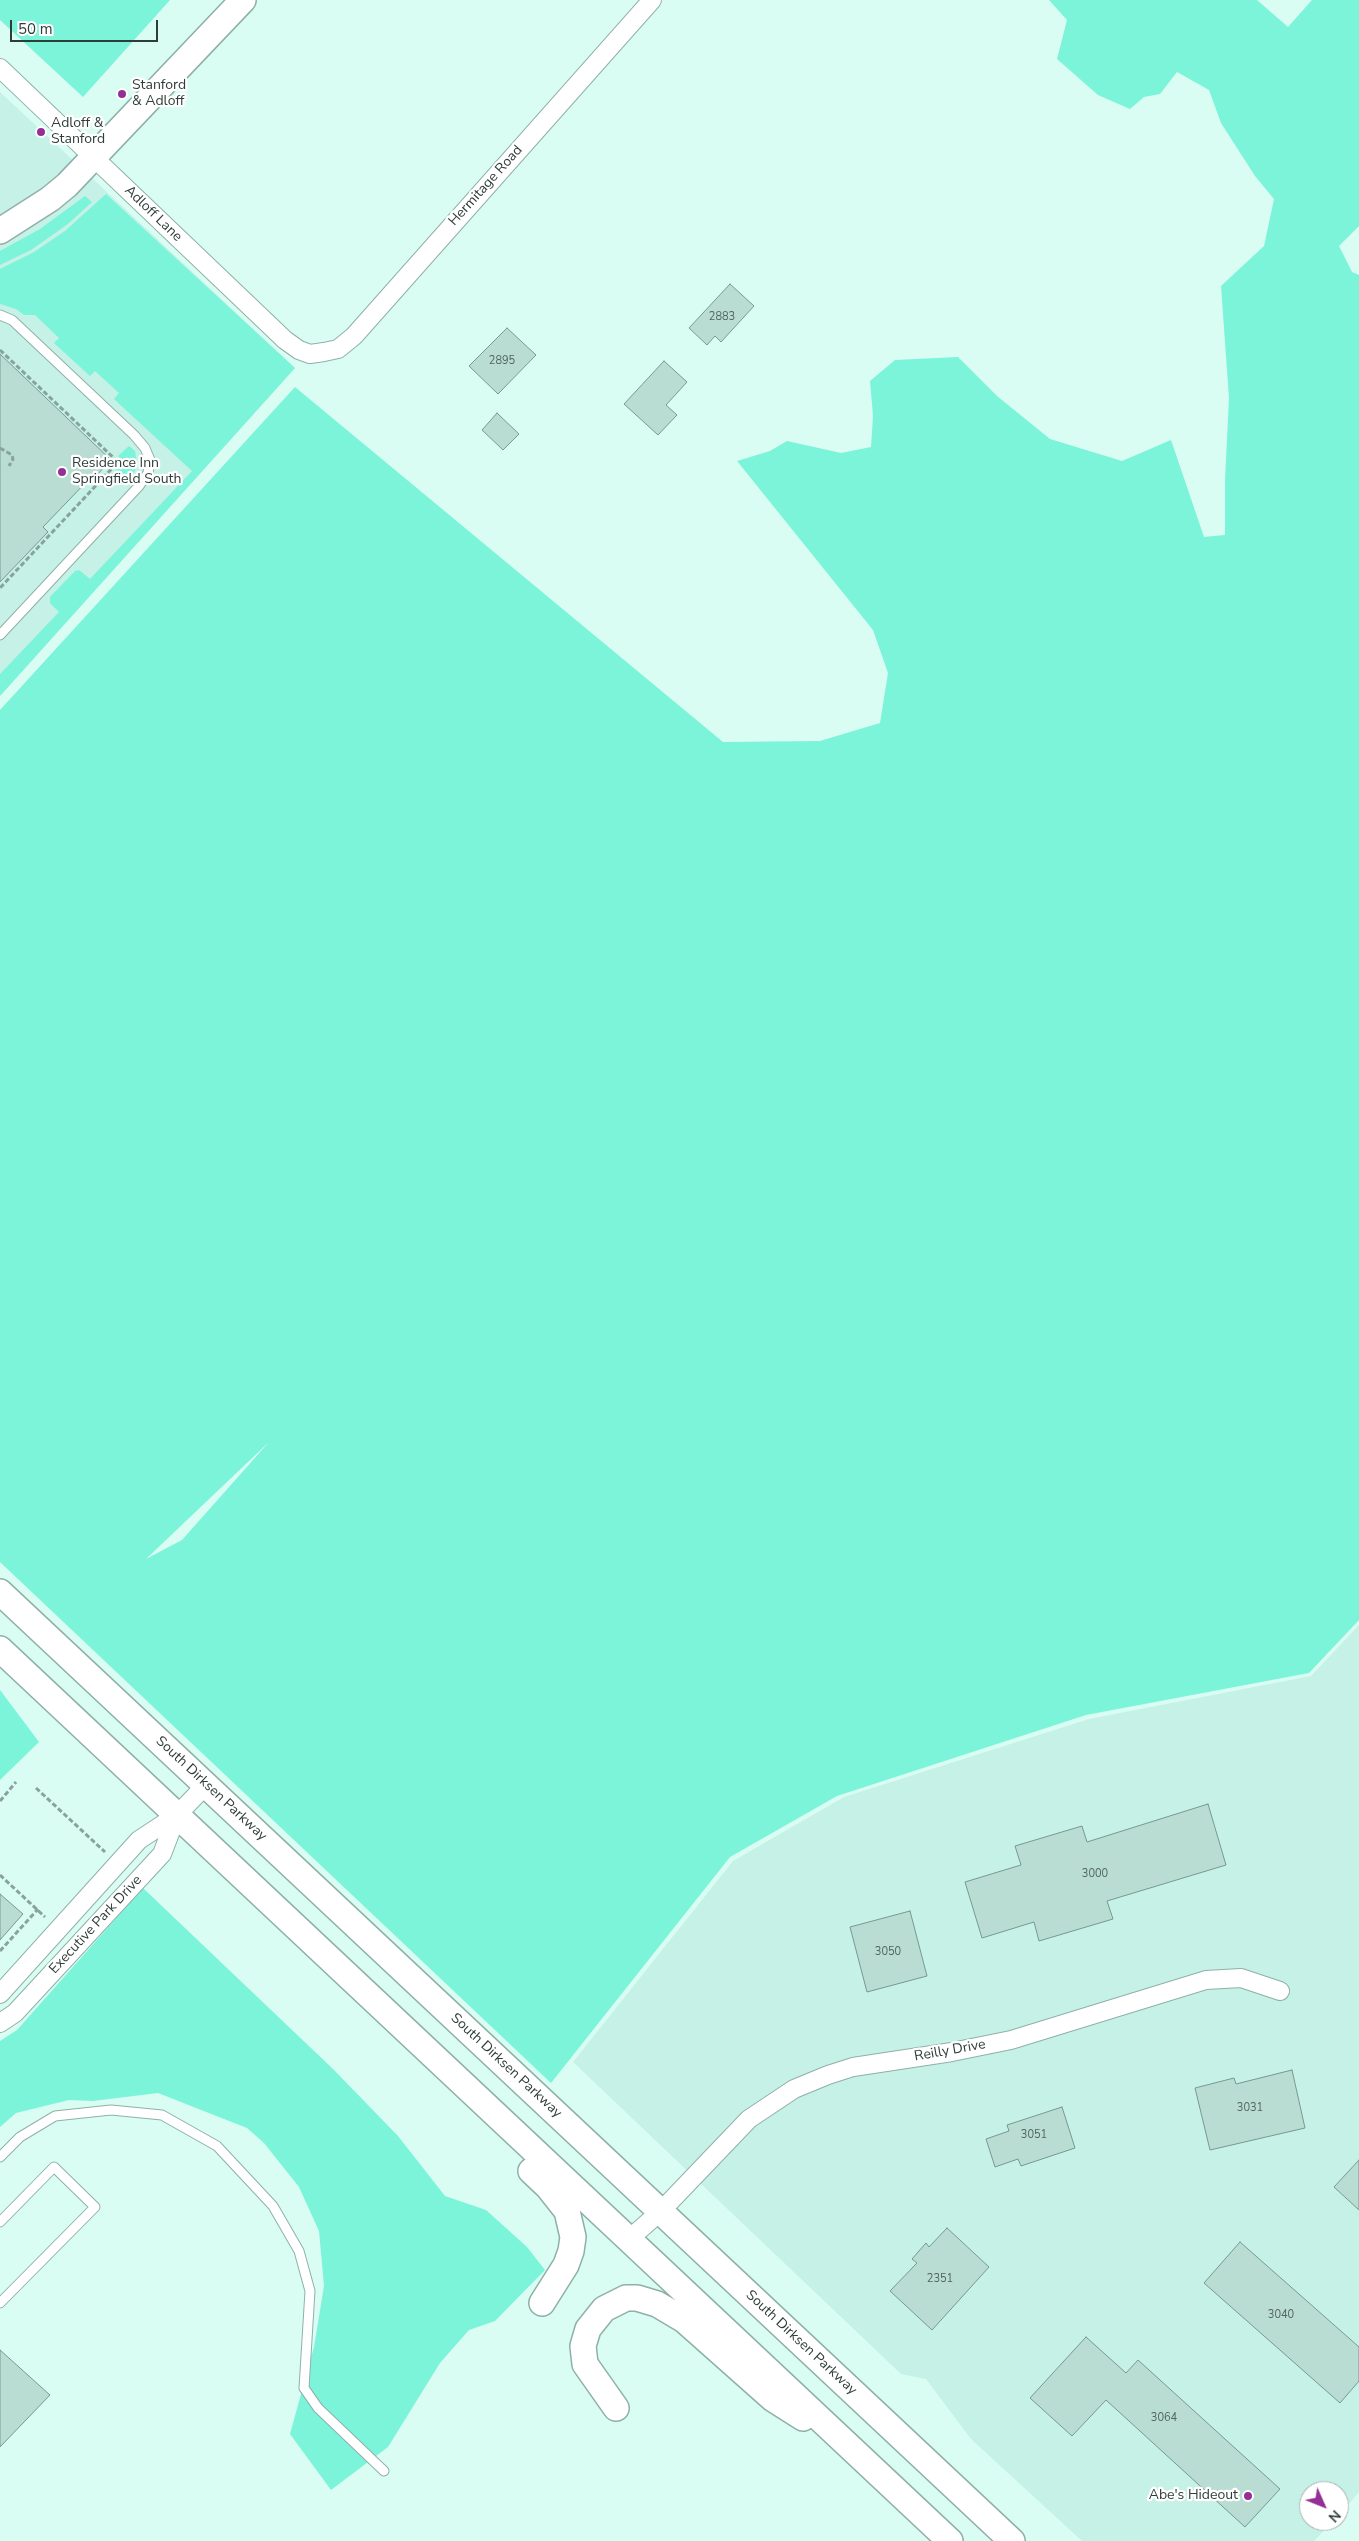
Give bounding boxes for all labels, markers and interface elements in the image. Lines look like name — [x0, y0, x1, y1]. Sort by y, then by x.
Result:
scale bar — [12, 10, 160, 42]
text: 50 m — [18, 19, 53, 39]
place label: Stanford & Adloff — [132, 78, 186, 110]
marker: Stanford & Adloff — [116, 88, 128, 100]
place label: Adloff & Stanford — [51, 116, 105, 148]
marker: Adloff & Stanford — [35, 126, 47, 138]
street label: Hermitage Road — [445, 142, 527, 230]
street label: Adloff Lane — [121, 183, 185, 245]
house number: 2883 — [709, 310, 735, 324]
house number: 2895 — [489, 354, 515, 368]
place label: Residence Inn Springfield South — [72, 456, 181, 488]
marker: Residence Inn Springfield South — [56, 466, 68, 478]
street label: South Dirksen Parkway — [152, 1733, 270, 1845]
house number: 3000 — [1082, 1867, 1108, 1881]
street label: Executive Park Drive — [46, 1872, 146, 1978]
house number: 3050 — [875, 1945, 901, 1959]
street label: South Dirksen Parkway — [447, 2010, 565, 2122]
street label: Reilly Drive — [913, 2036, 987, 2066]
house number: 3031 — [1237, 2101, 1263, 2115]
house number: 3051 — [1021, 2128, 1047, 2142]
house number: 2351 — [927, 2272, 953, 2286]
street label: South Dirksen Parkway — [742, 2287, 860, 2399]
house number: 3040 — [1268, 2308, 1294, 2322]
house number: 3064 — [1151, 2411, 1177, 2425]
north arrow — [1299, 2481, 1349, 2531]
place label: Abe's Hideout — [1149, 2488, 1238, 2504]
marker: Abe's Hideout — [1242, 2490, 1254, 2502]
text: N — [1324, 2506, 1345, 2526]

